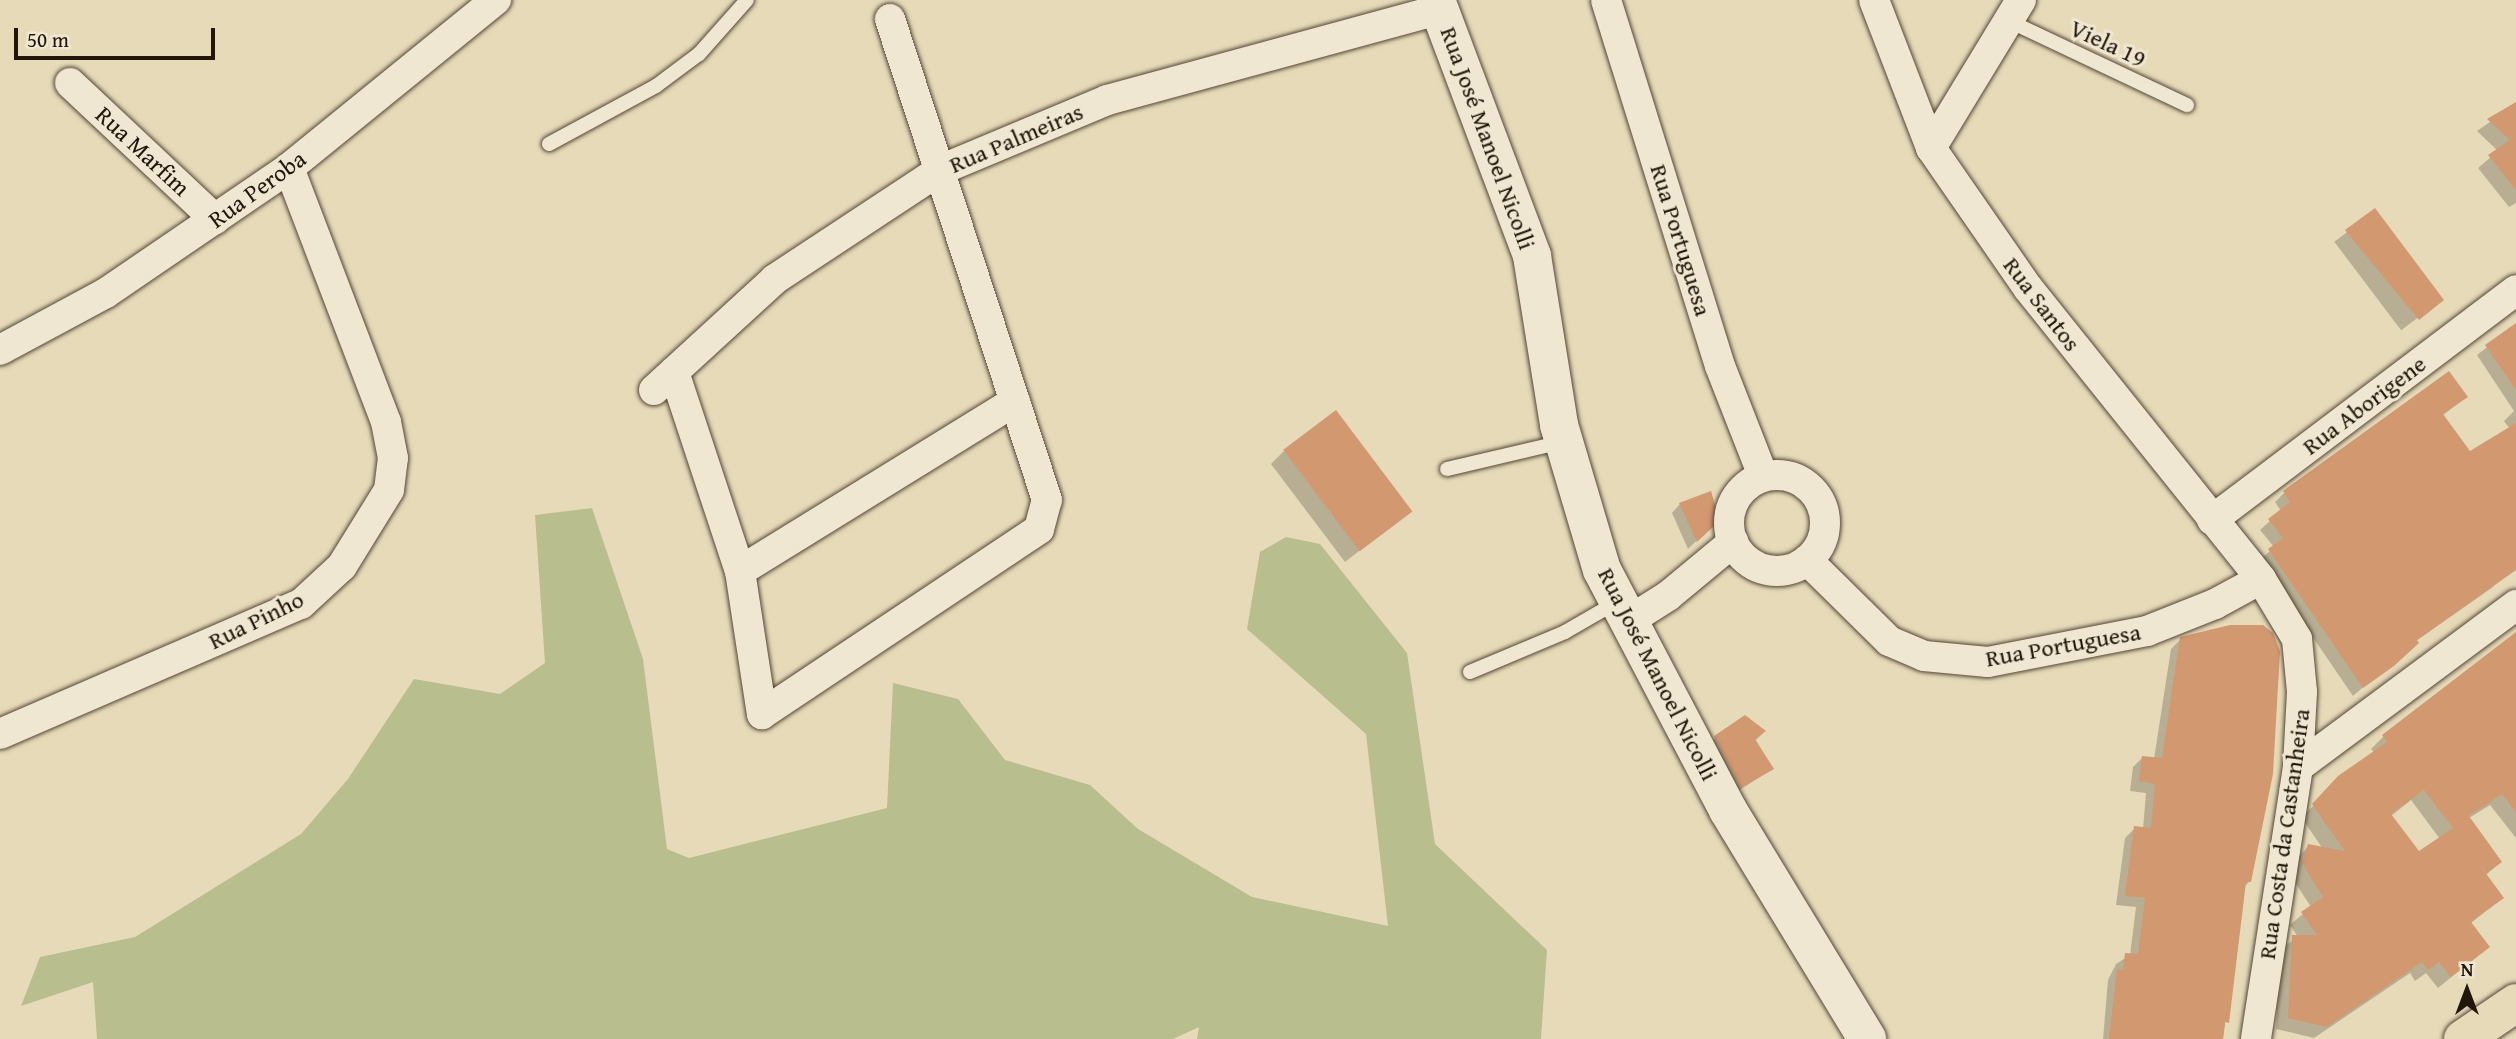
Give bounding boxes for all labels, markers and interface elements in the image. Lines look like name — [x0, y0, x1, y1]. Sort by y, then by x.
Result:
street label: Viela 19 — [2066, 13, 2150, 73]
scale bar — [18, 14, 219, 58]
street label: Rua José Manoel Nicolli — [1434, 23, 1542, 253]
text: 50 m — [27, 24, 69, 55]
street label: Rua Palmeiras — [945, 97, 1087, 179]
street label: Rua Marfim — [90, 100, 196, 202]
street label: Rua Peroba — [203, 144, 311, 234]
street label: Rua Portuguesa — [1644, 161, 1718, 319]
street label: Rua Santos — [1997, 251, 2087, 357]
street label: Rua Aborigene — [2297, 349, 2431, 461]
street label: Rua José Manoel Nicolli — [1592, 563, 1724, 785]
street label: Rua Pinho — [204, 585, 308, 655]
street label: Rua Portuguesa — [1983, 617, 2143, 673]
street label: Rua Costa da Castanheira — [2252, 707, 2316, 961]
north arrow — [2432, 955, 2502, 1025]
text: N — [2461, 955, 2473, 983]

